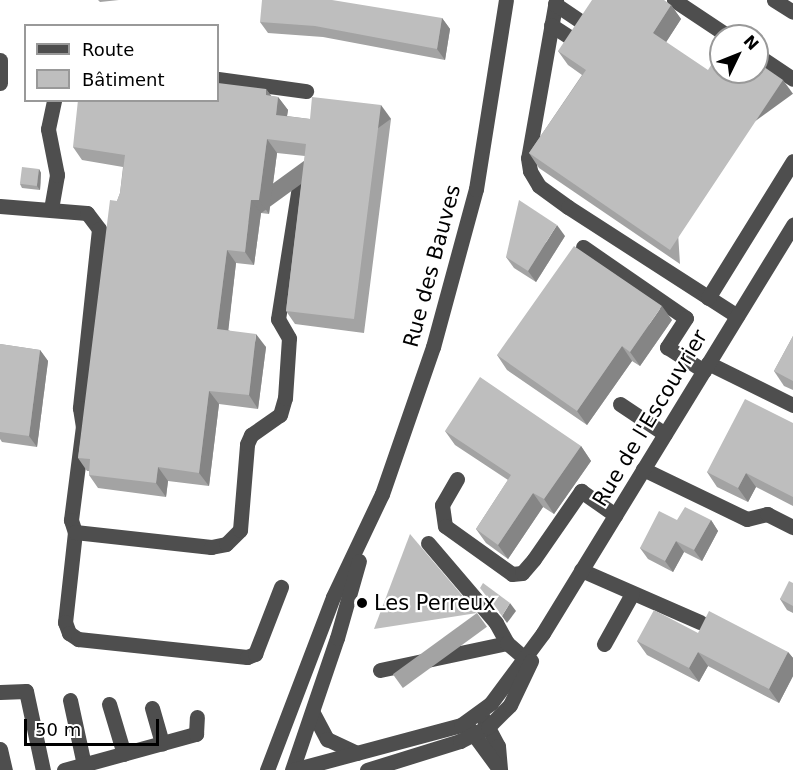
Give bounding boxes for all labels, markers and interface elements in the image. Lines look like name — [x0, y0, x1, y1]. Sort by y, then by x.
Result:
legend — [24, 24, 219, 102]
north arrow — [709, 24, 769, 84]
text: N — [740, 31, 763, 54]
text: Route — [82, 39, 134, 60]
text: Bâtiment — [82, 69, 165, 90]
street label: Rue des Bauves — [398, 182, 466, 350]
street label: Rue de l'Escouvrier — [587, 325, 713, 511]
place label: Les Perreux — [374, 590, 496, 616]
marker: Les Perreux — [355, 596, 369, 610]
scale bar — [27, 707, 162, 745]
text: 50 m — [35, 719, 81, 740]

